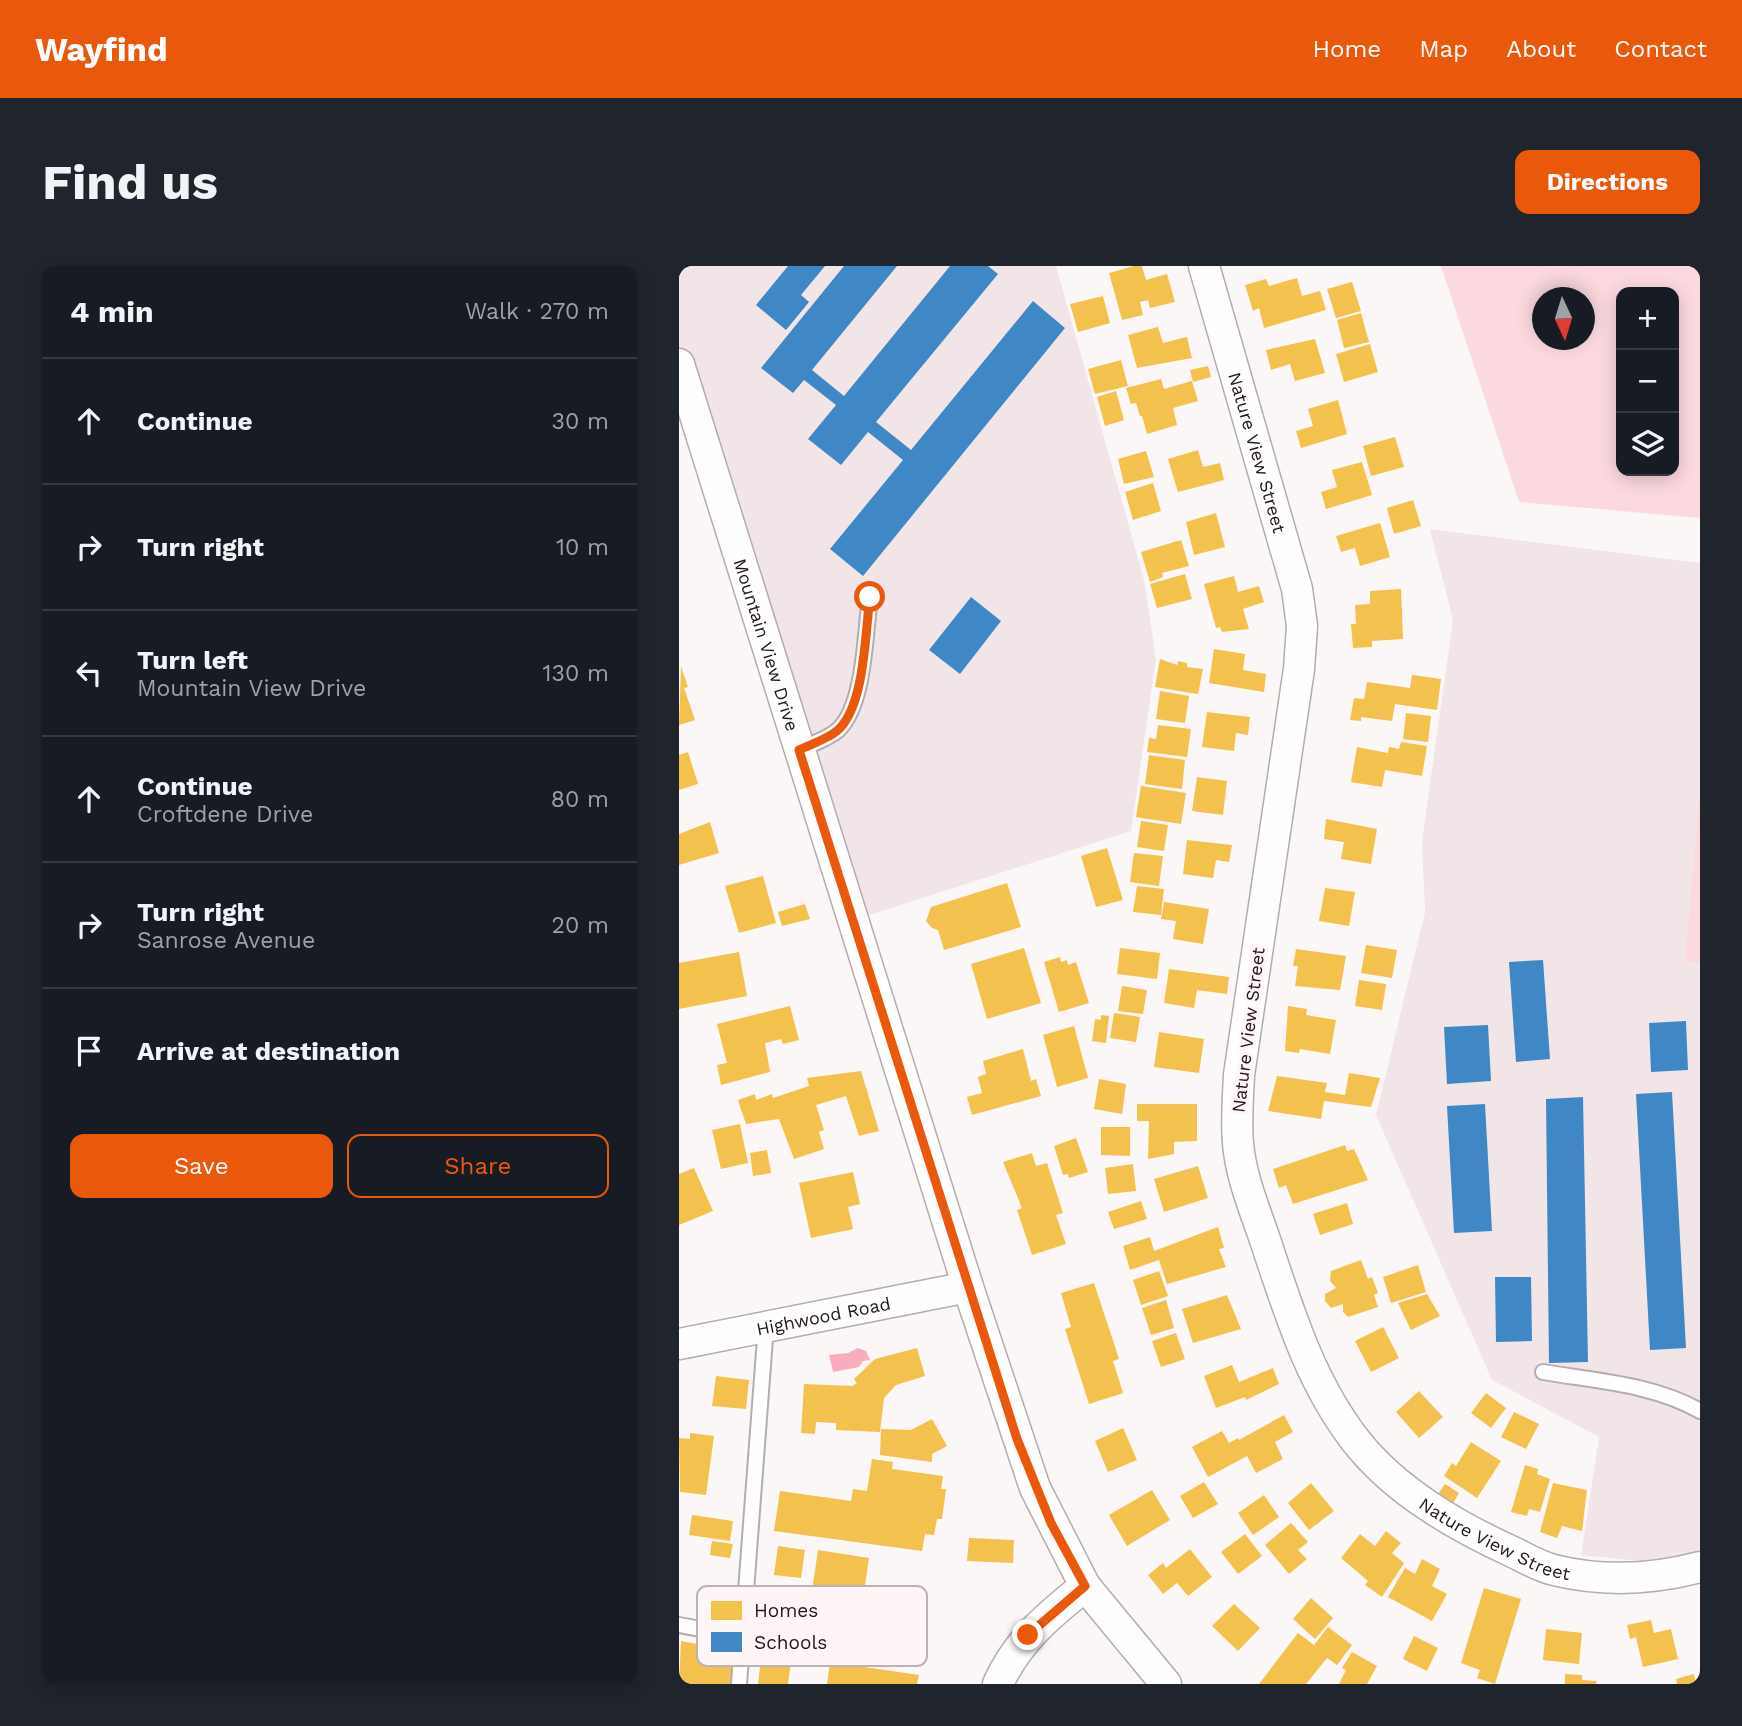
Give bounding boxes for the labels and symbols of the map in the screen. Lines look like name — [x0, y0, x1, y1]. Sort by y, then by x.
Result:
north arrow — [1532, 287, 1595, 350]
street label: Nature View Street — [1225, 370, 1291, 536]
street label: Mountain View Drive — [730, 556, 804, 733]
route start — [854, 581, 885, 612]
street label: Nature View Street — [1227, 946, 1269, 1114]
street label: Highwood Road — [754, 1292, 892, 1339]
street label: Nature View Street — [1415, 1492, 1573, 1584]
legend — [697, 1586, 927, 1666]
text: Homes — [754, 1599, 818, 1622]
route end — [1012, 1619, 1043, 1650]
text: Schools — [754, 1631, 827, 1654]

